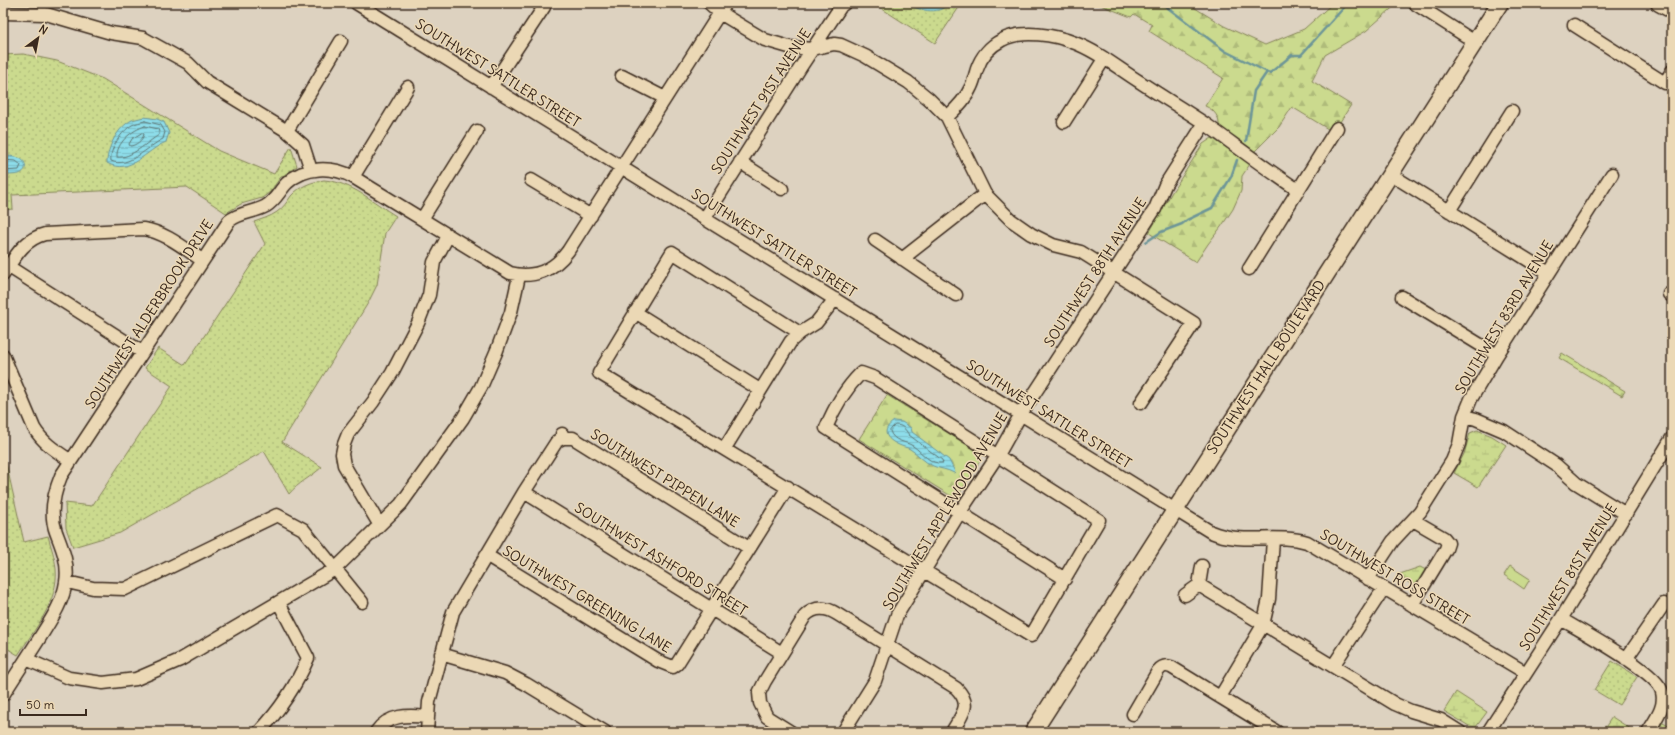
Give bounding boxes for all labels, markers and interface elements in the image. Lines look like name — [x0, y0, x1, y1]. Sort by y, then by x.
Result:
street label: SOUTHWEST SATTLER STREET — [412, 15, 584, 131]
north arrow — [18, 18, 58, 58]
text: N — [36, 22, 50, 37]
street label: SOUTHWEST 91ST AVENUE — [707, 25, 815, 177]
street label: SOUTHWEST SATTLER STREET — [688, 185, 860, 301]
street label: SOUTHWEST 88TH AVENUE — [1040, 194, 1150, 350]
street label: SOUTHWEST ALDERBROOK DRIVE — [81, 216, 217, 412]
street label: SOUTHWEST 83RD AVENUE — [1451, 237, 1557, 397]
street label: SOUTHWEST HALL BOULEVARD — [1203, 276, 1329, 457]
street label: SOUTHWEST SATTLER STREET — [963, 356, 1135, 472]
street label: SOUTHWEST APPLEWOOD AVENUE — [879, 409, 1011, 613]
street label: SOUTHWEST PIPPEN LANE — [587, 425, 743, 531]
street label: SOUTHWEST ASHFORD STREET — [571, 498, 751, 620]
street label: SOUTHWEST 81ST AVENUE — [1515, 500, 1621, 654]
street label: SOUTHWEST ROSS STREET — [1317, 525, 1473, 629]
street label: SOUTHWEST GREENING LANE — [499, 541, 675, 657]
scale bar — [20, 691, 86, 717]
text: 50 m — [26, 697, 55, 712]

